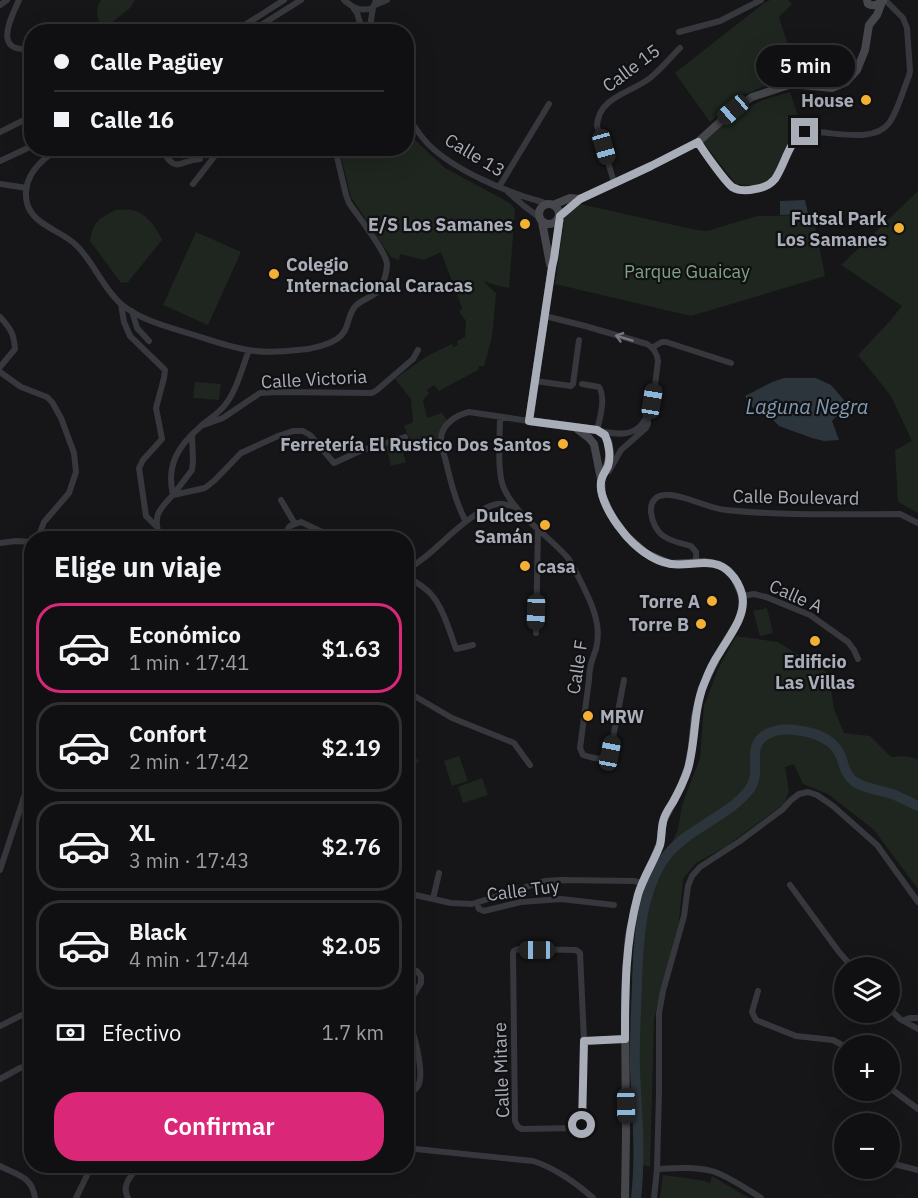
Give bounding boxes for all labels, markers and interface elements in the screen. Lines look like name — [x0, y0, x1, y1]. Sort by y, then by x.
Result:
street label: Calle 15 — [598, 39, 664, 97]
callout: 5 min — [756, 45, 854, 87]
text: Calle Pagüey — [90, 47, 223, 76]
text: 5 min — [780, 52, 831, 79]
place label: House — [801, 89, 854, 112]
car — [714, 91, 752, 129]
marker: House — [859, 93, 873, 107]
text: Calle 16 — [90, 105, 174, 134]
route end — [791, 118, 818, 145]
car — [590, 127, 618, 167]
street label: Calle 13 — [441, 128, 509, 182]
place label: Futsal Park Los Samanes — [776, 207, 888, 251]
place label: E/S Los Samanes — [368, 213, 513, 236]
marker: E/S Los Samanes — [518, 217, 532, 231]
marker: Futsal Park Los Samanes — [892, 221, 906, 235]
place label: Colegio Internacional Caracas — [286, 253, 473, 297]
park label: Parque Guaicay — [624, 260, 750, 283]
marker: Colegio Internacional Caracas — [267, 267, 281, 281]
one-way arrow — [615, 332, 634, 343]
street label: Calle Victoria — [260, 365, 368, 393]
car — [640, 382, 664, 420]
water label: Laguna Negra — [746, 393, 868, 420]
place label: Ferretería El Rustico Dos Santos — [280, 433, 551, 456]
marker: Ferretería El Rustico Dos Santos — [556, 437, 570, 451]
street label: Calle Boulevard — [733, 484, 859, 510]
place label: Dulces Samán — [474, 504, 533, 548]
marker: Dulces Samán — [538, 518, 552, 532]
text: Elige un viaje — [54, 549, 222, 584]
place label: casa — [537, 555, 576, 578]
marker: casa — [518, 559, 532, 573]
street label: Calle A — [766, 574, 827, 618]
place label: Torre A — [639, 590, 700, 613]
car — [526, 594, 546, 630]
marker: Torre A — [705, 594, 719, 608]
place label: Torre B — [629, 613, 689, 636]
marker: Torre B — [694, 617, 708, 631]
text: Económico — [129, 620, 241, 649]
icon: car — [57, 621, 111, 675]
text: $1.63 — [322, 634, 381, 663]
marker: Edificio Las Villas — [808, 634, 822, 648]
street label: Calle F — [561, 638, 593, 696]
text: 1 min · 17:41 — [129, 649, 249, 676]
place label: Edificio Las Villas — [775, 650, 855, 694]
place label: MRW — [600, 705, 644, 728]
marker: MRW — [581, 709, 595, 723]
text: Confort — [129, 719, 207, 748]
icon: car — [57, 720, 111, 774]
text: $2.19 — [322, 733, 381, 762]
car — [598, 734, 622, 772]
text: 2 min · 17:42 — [129, 748, 249, 775]
text: XL — [129, 818, 155, 847]
icon: car — [57, 819, 111, 873]
text: $2.76 — [322, 832, 381, 861]
text: 3 min · 17:43 — [129, 847, 249, 874]
street label: Calle Tuy — [485, 874, 561, 906]
text: Black — [129, 917, 187, 946]
icon: car — [57, 918, 111, 972]
text: $2.05 — [322, 931, 381, 960]
car — [519, 941, 555, 959]
text: 4 min · 17:44 — [129, 946, 249, 973]
map controls — [834, 957, 900, 1179]
button: layers — [834, 957, 900, 1023]
icon: cash — [54, 1016, 87, 1049]
text: Efectivo — [102, 1018, 181, 1047]
text: 1.7 km — [322, 1019, 384, 1046]
street label: Calle Mitare — [488, 1021, 514, 1118]
button: + — [834, 1035, 900, 1101]
car — [617, 1088, 635, 1124]
button: Confirmar — [54, 1092, 384, 1161]
route start — [568, 1111, 595, 1138]
button: − — [834, 1113, 900, 1179]

